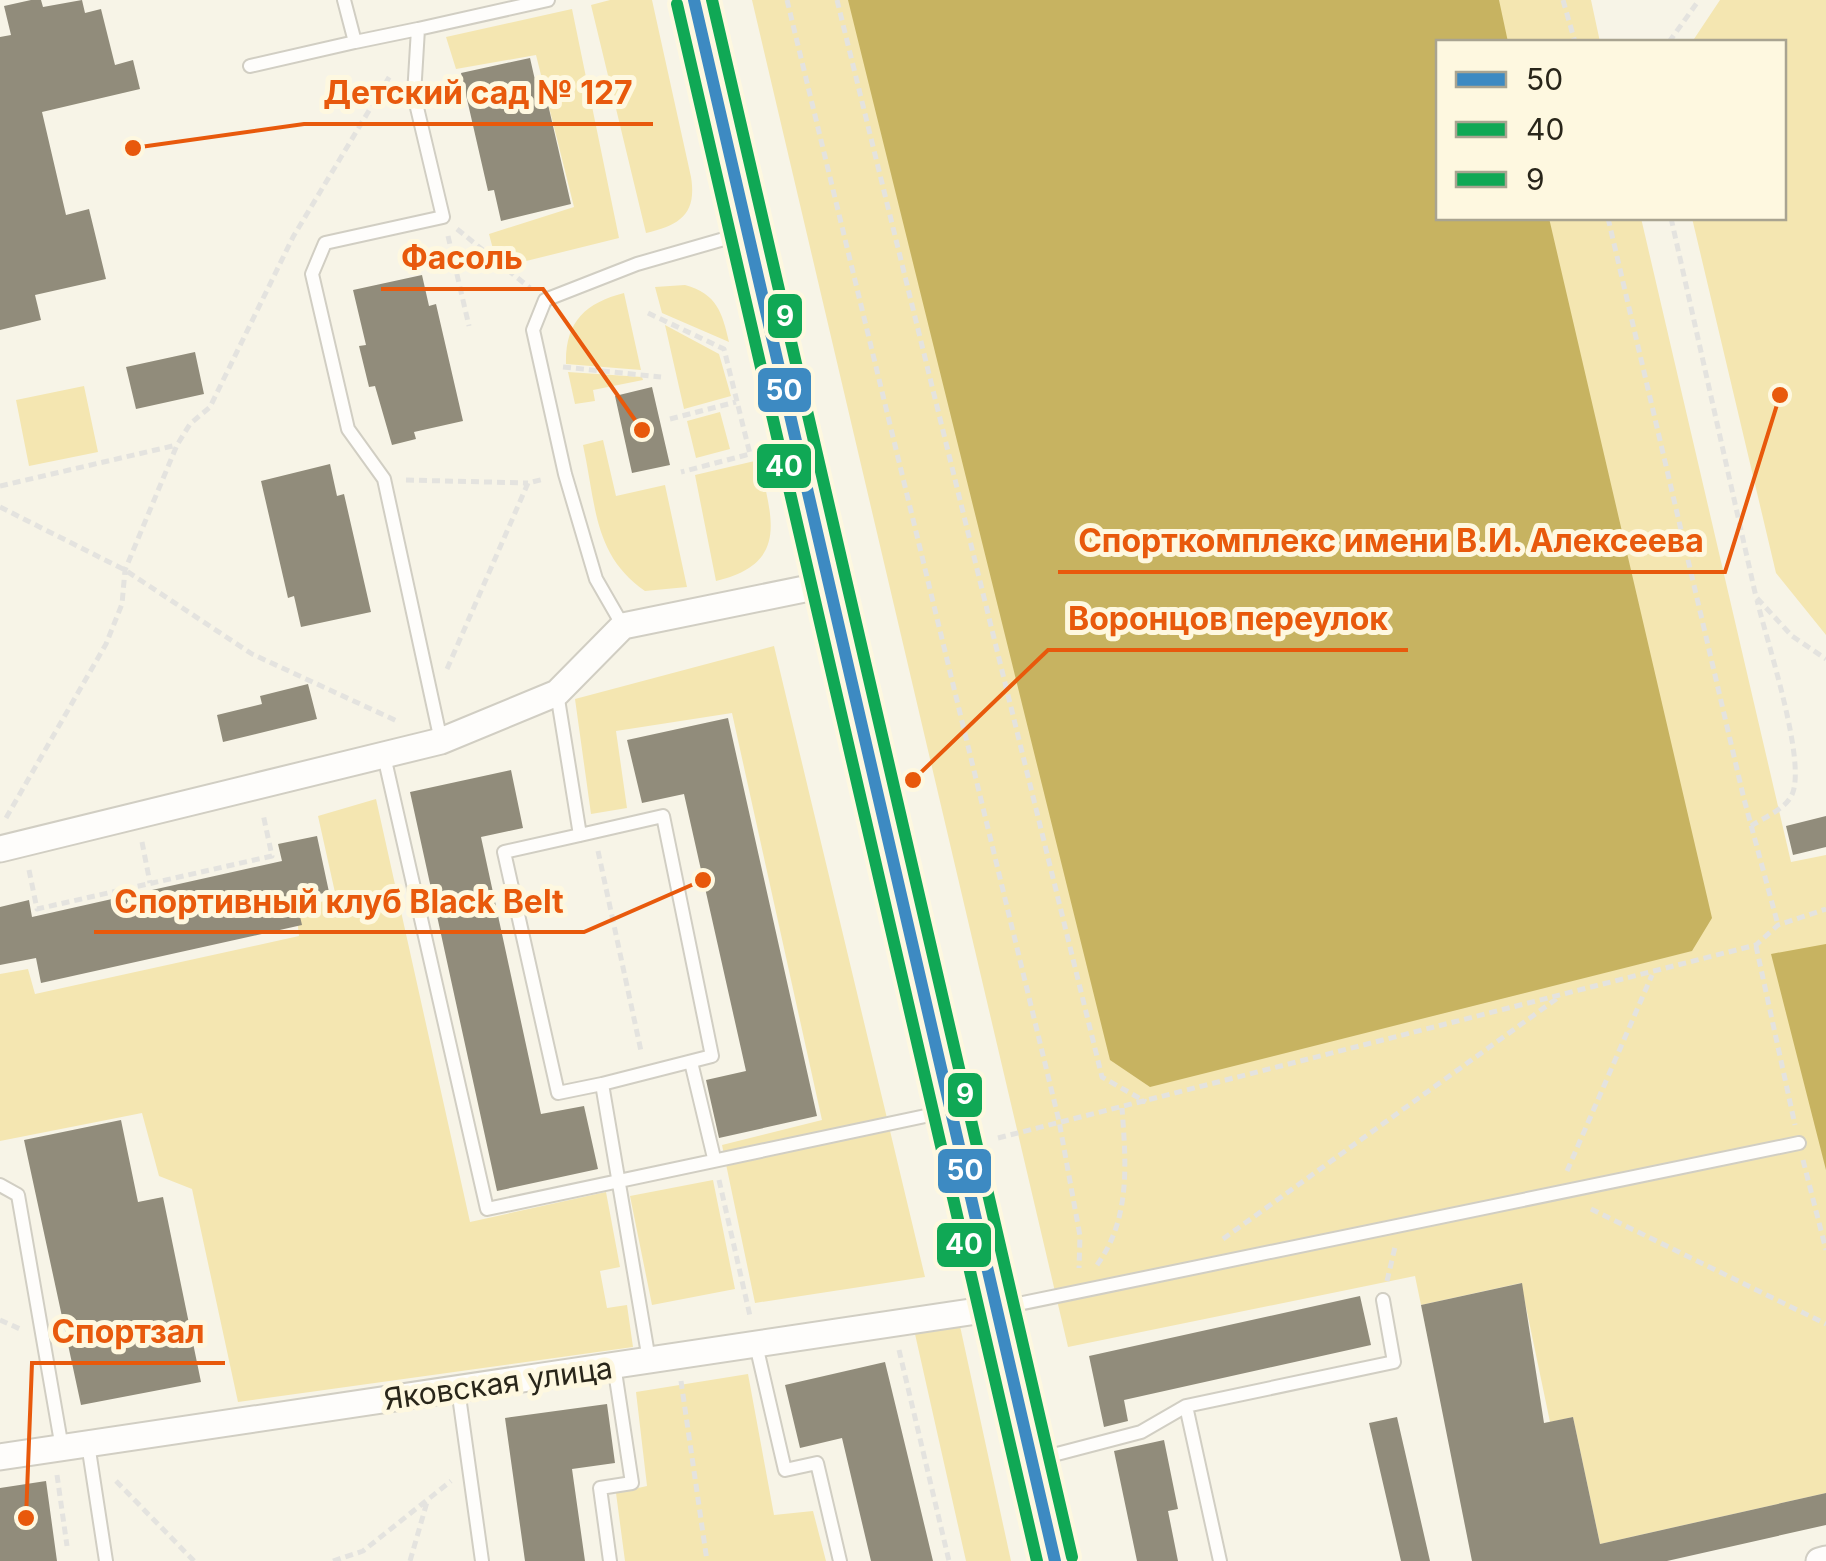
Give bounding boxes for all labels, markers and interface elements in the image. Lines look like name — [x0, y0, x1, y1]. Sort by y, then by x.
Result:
legend — [1436, 40, 1786, 220]
text: 50 — [1526, 61, 1563, 97]
callout: Детский сад № 127 — [304, 62, 653, 124]
text: Детский сад № 127 — [323, 73, 633, 112]
text: 40 — [1526, 111, 1564, 147]
text: 9 — [1526, 161, 1545, 197]
callout: Фасоль — [381, 227, 543, 289]
text: Фасоль — [401, 238, 523, 277]
line badge: 9 — [766, 292, 804, 340]
text: 9 — [776, 299, 794, 333]
line badge: 50 — [756, 366, 813, 414]
text: 50 — [766, 373, 802, 407]
line badge: 40 — [755, 442, 813, 490]
text: 40 — [765, 449, 803, 483]
callout: Спорткомплекс имени В.И. Алексеева — [1058, 510, 1725, 572]
text: Спорткомплекс имени В.И. Алексеева — [1078, 521, 1704, 560]
callout: Воронцов переулок — [1048, 588, 1408, 650]
text: Воронцов переулок — [1068, 599, 1388, 638]
callout: Спортивный клуб Black Belt — [94, 870, 584, 932]
text: Спортивный клуб Black Belt — [114, 882, 564, 921]
line badge: 9 — [946, 1071, 984, 1119]
text: 9 — [956, 1077, 974, 1111]
line badge: 50 — [936, 1147, 993, 1195]
text: 50 — [947, 1153, 983, 1187]
line badge: 40 — [935, 1221, 993, 1269]
text: 40 — [945, 1227, 983, 1261]
callout: Спортзал — [32, 1301, 225, 1363]
text: Спортзал — [51, 1312, 205, 1351]
street label: Яковская улица — [381, 1349, 615, 1417]

